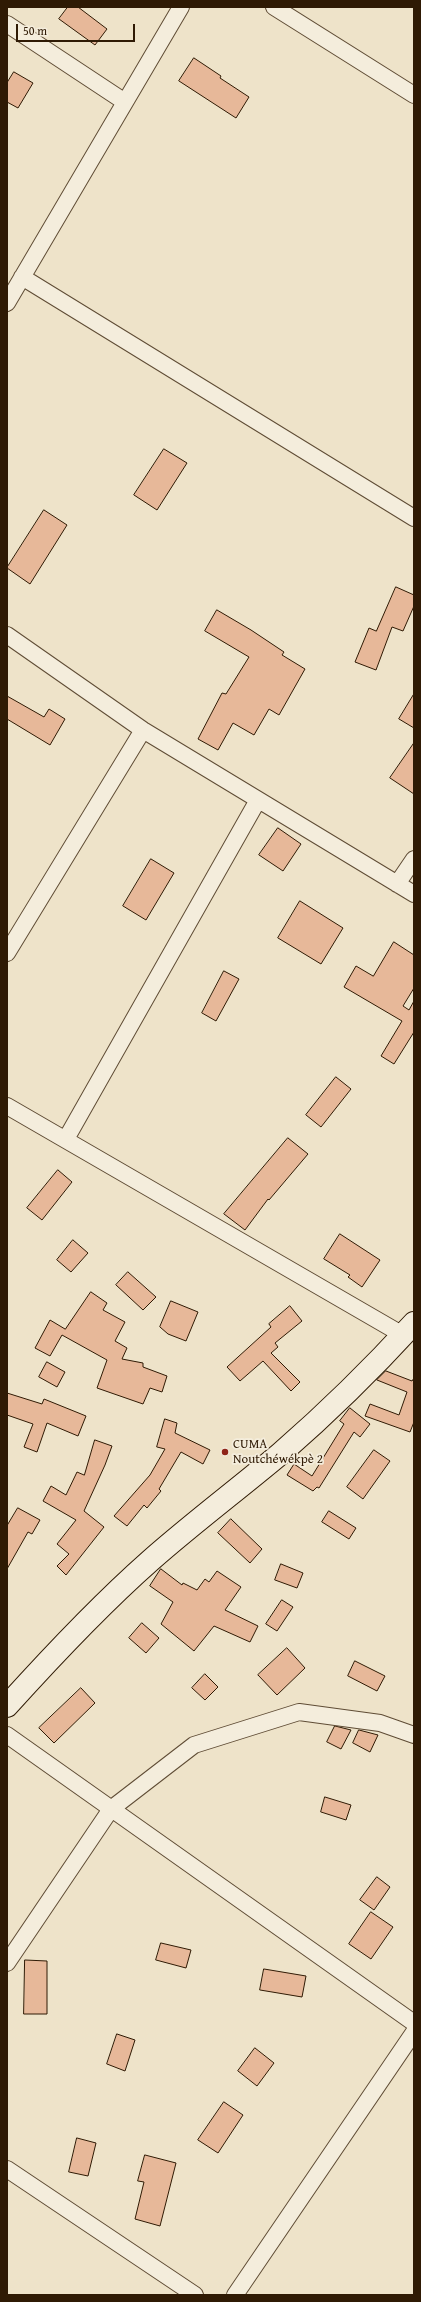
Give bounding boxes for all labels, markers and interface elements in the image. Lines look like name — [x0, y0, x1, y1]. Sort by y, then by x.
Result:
scale bar — [18, 16, 137, 42]
text: 50 m — [23, 22, 47, 39]
place label: CUMA Noutchéwékpè 2 — [233, 1437, 323, 1468]
marker: CUMA Noutchéwékpè 2 — [220, 1447, 230, 1457]

